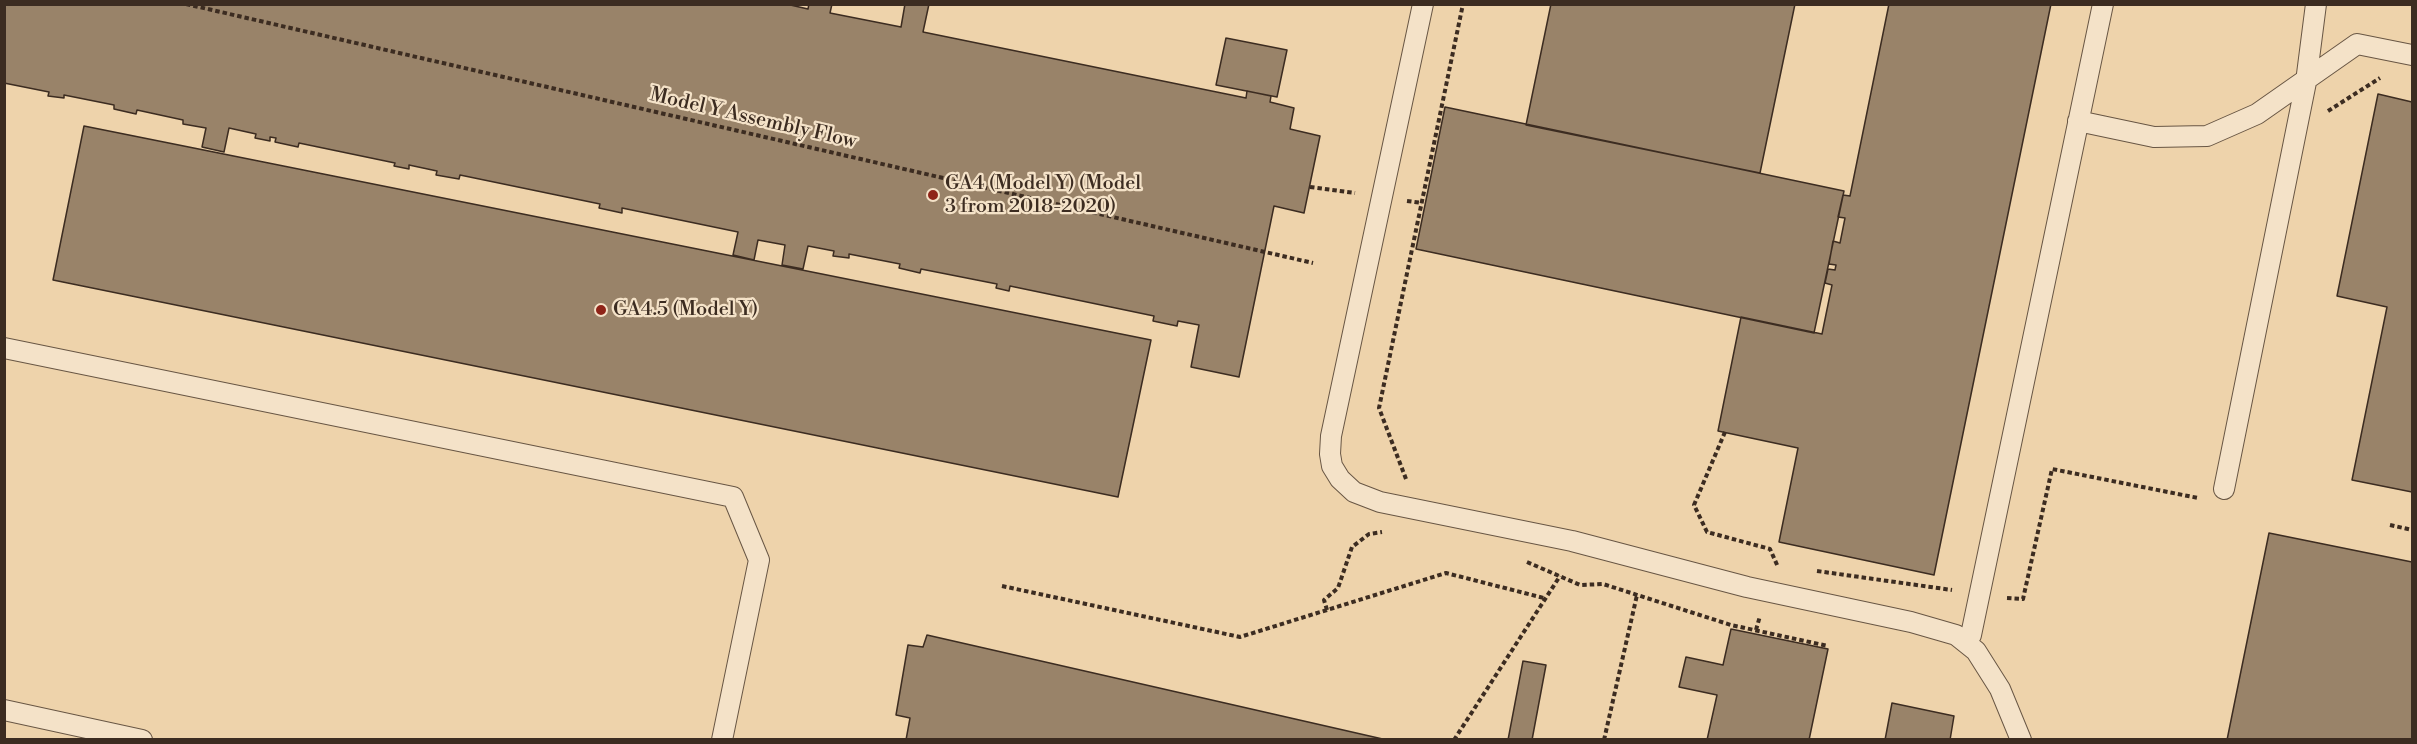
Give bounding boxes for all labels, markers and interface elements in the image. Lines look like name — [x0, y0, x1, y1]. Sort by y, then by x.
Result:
street label: Model Y Assembly Flow — [647, 84, 859, 154]
place label: GA4 (Model Y) (Model 3 from 2018-2020) — [945, 172, 1141, 219]
marker: GA4 (Model Y) (Model 3 from 2018-2020) — [926, 188, 940, 202]
place label: GA4.5 (Model Y) — [613, 298, 758, 322]
marker: GA4.5 (Model Y) — [594, 303, 608, 317]

